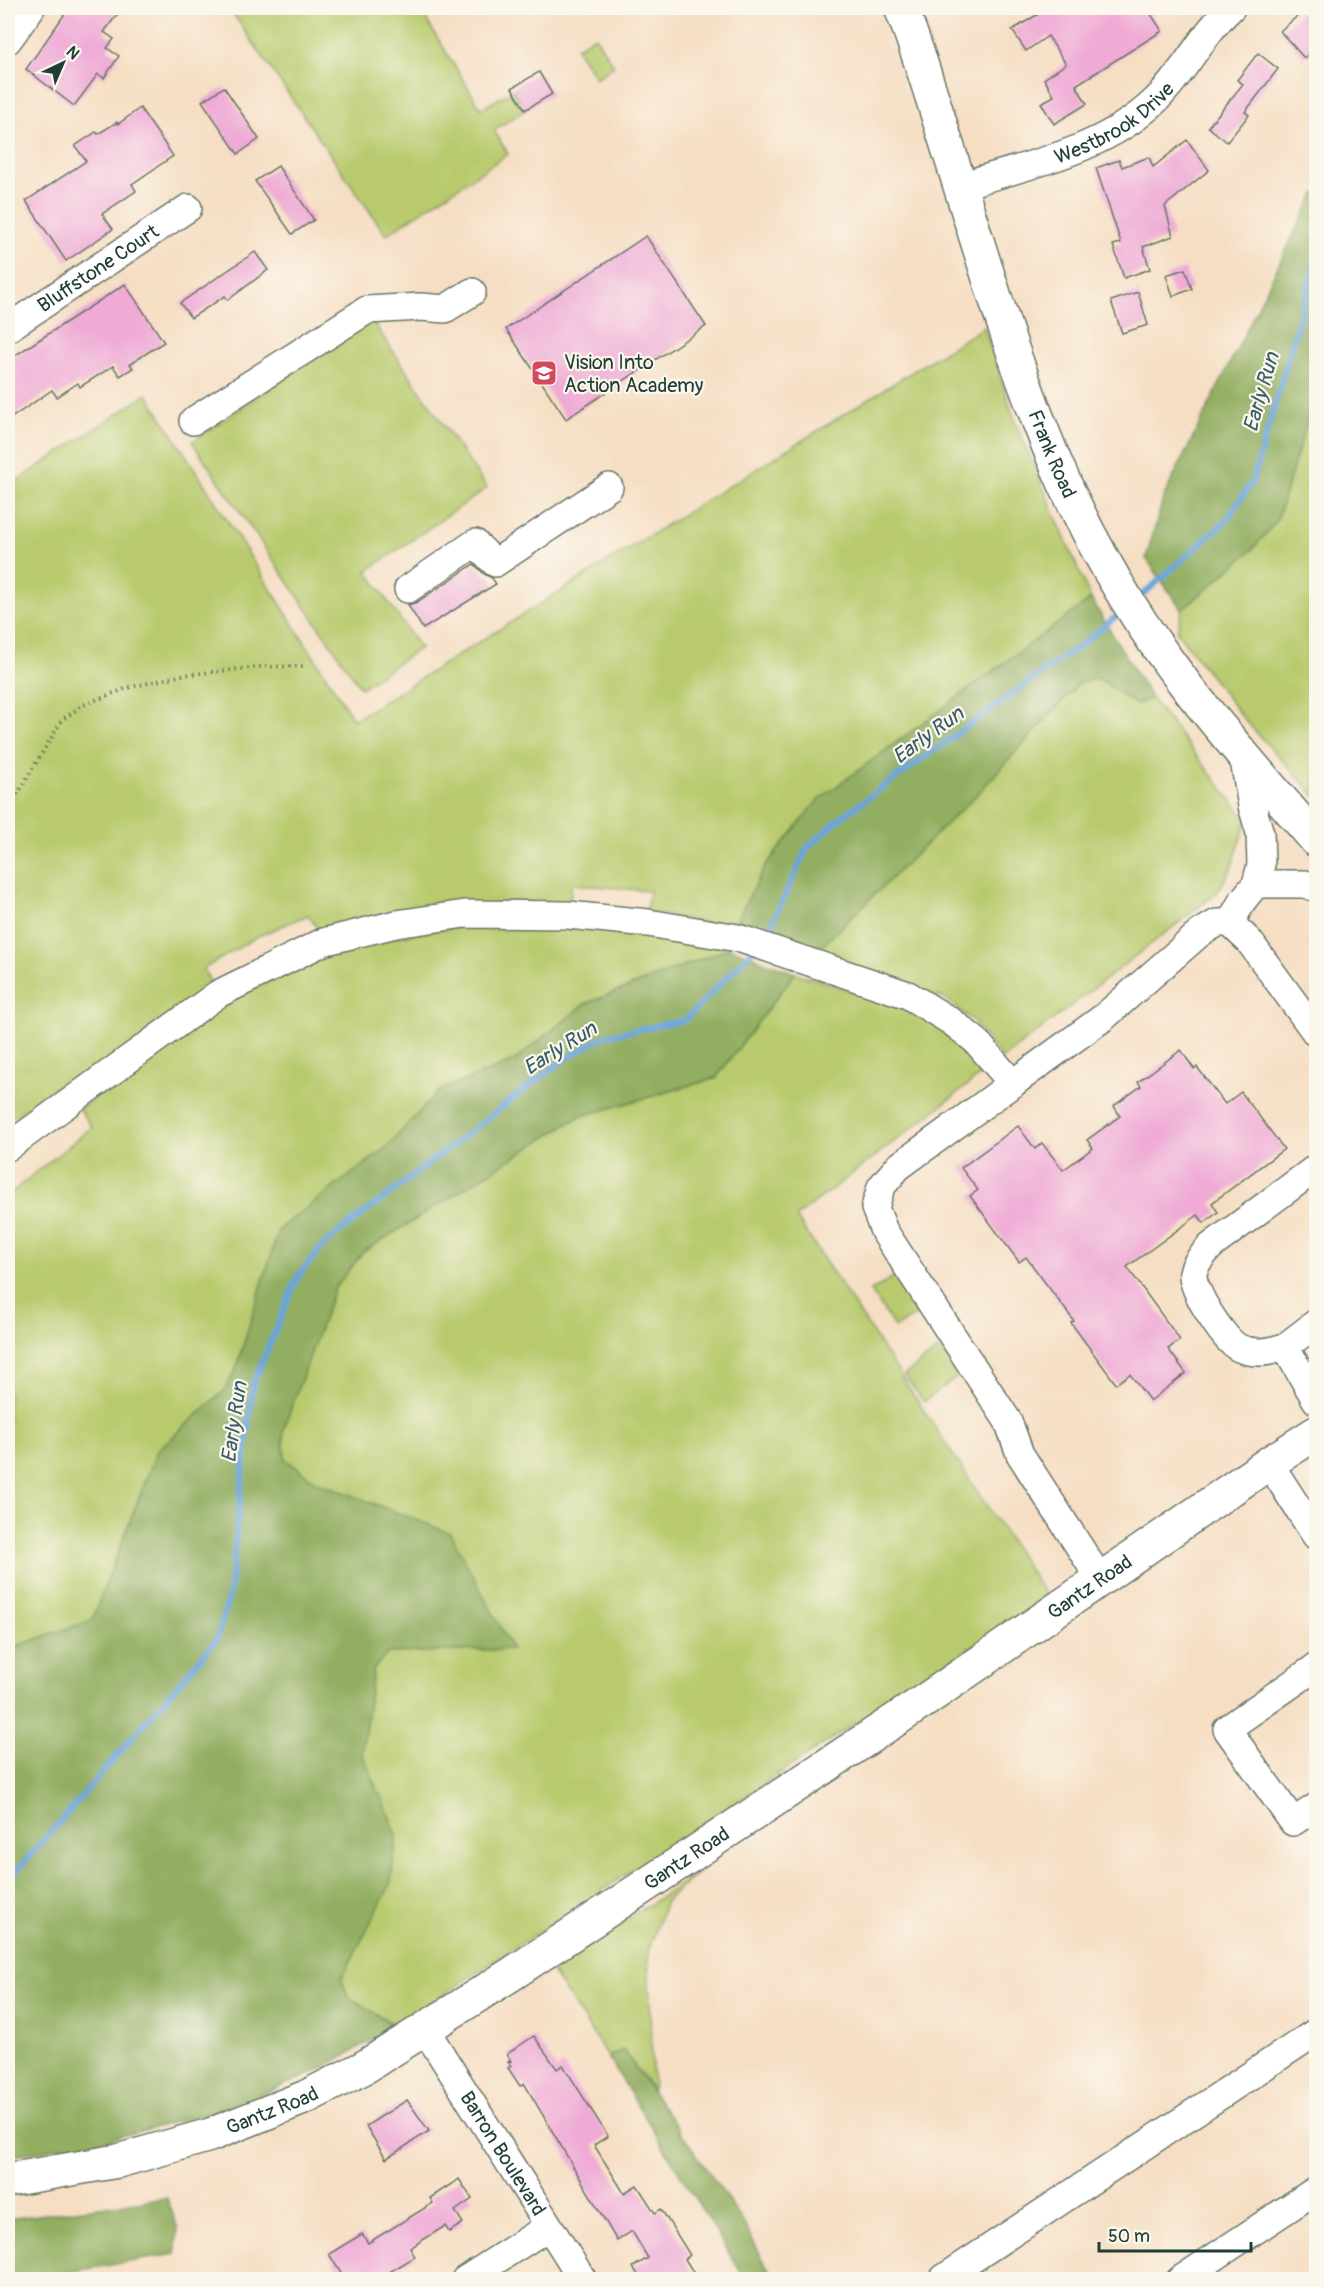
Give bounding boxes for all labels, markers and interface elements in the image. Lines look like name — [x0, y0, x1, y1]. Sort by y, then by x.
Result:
north arrow — [33, 33, 93, 93]
text: N — [62, 42, 84, 64]
street label: Westbrook Drive — [1051, 77, 1180, 170]
street label: Bluffstone Court — [33, 219, 164, 318]
water label: Early Run — [1237, 348, 1286, 435]
place label: Vision Into Action Academy — [564, 350, 704, 398]
school or university icon: Vision Into Action Academy — [529, 358, 559, 388]
street label: Frank Road — [1022, 406, 1082, 502]
water label: Early Run — [887, 700, 970, 770]
water label: Early Run — [519, 1015, 603, 1081]
water label: Early Run — [215, 1379, 254, 1464]
street label: Gantz Road — [1043, 1549, 1137, 1625]
street label: Gantz Road — [639, 1821, 734, 1896]
street label: Gantz Road — [222, 2081, 323, 2140]
street label: Barron Boulevard — [454, 2087, 551, 2221]
scale bar — [1099, 2215, 1250, 2253]
text: 50 m — [1108, 2225, 1150, 2248]

